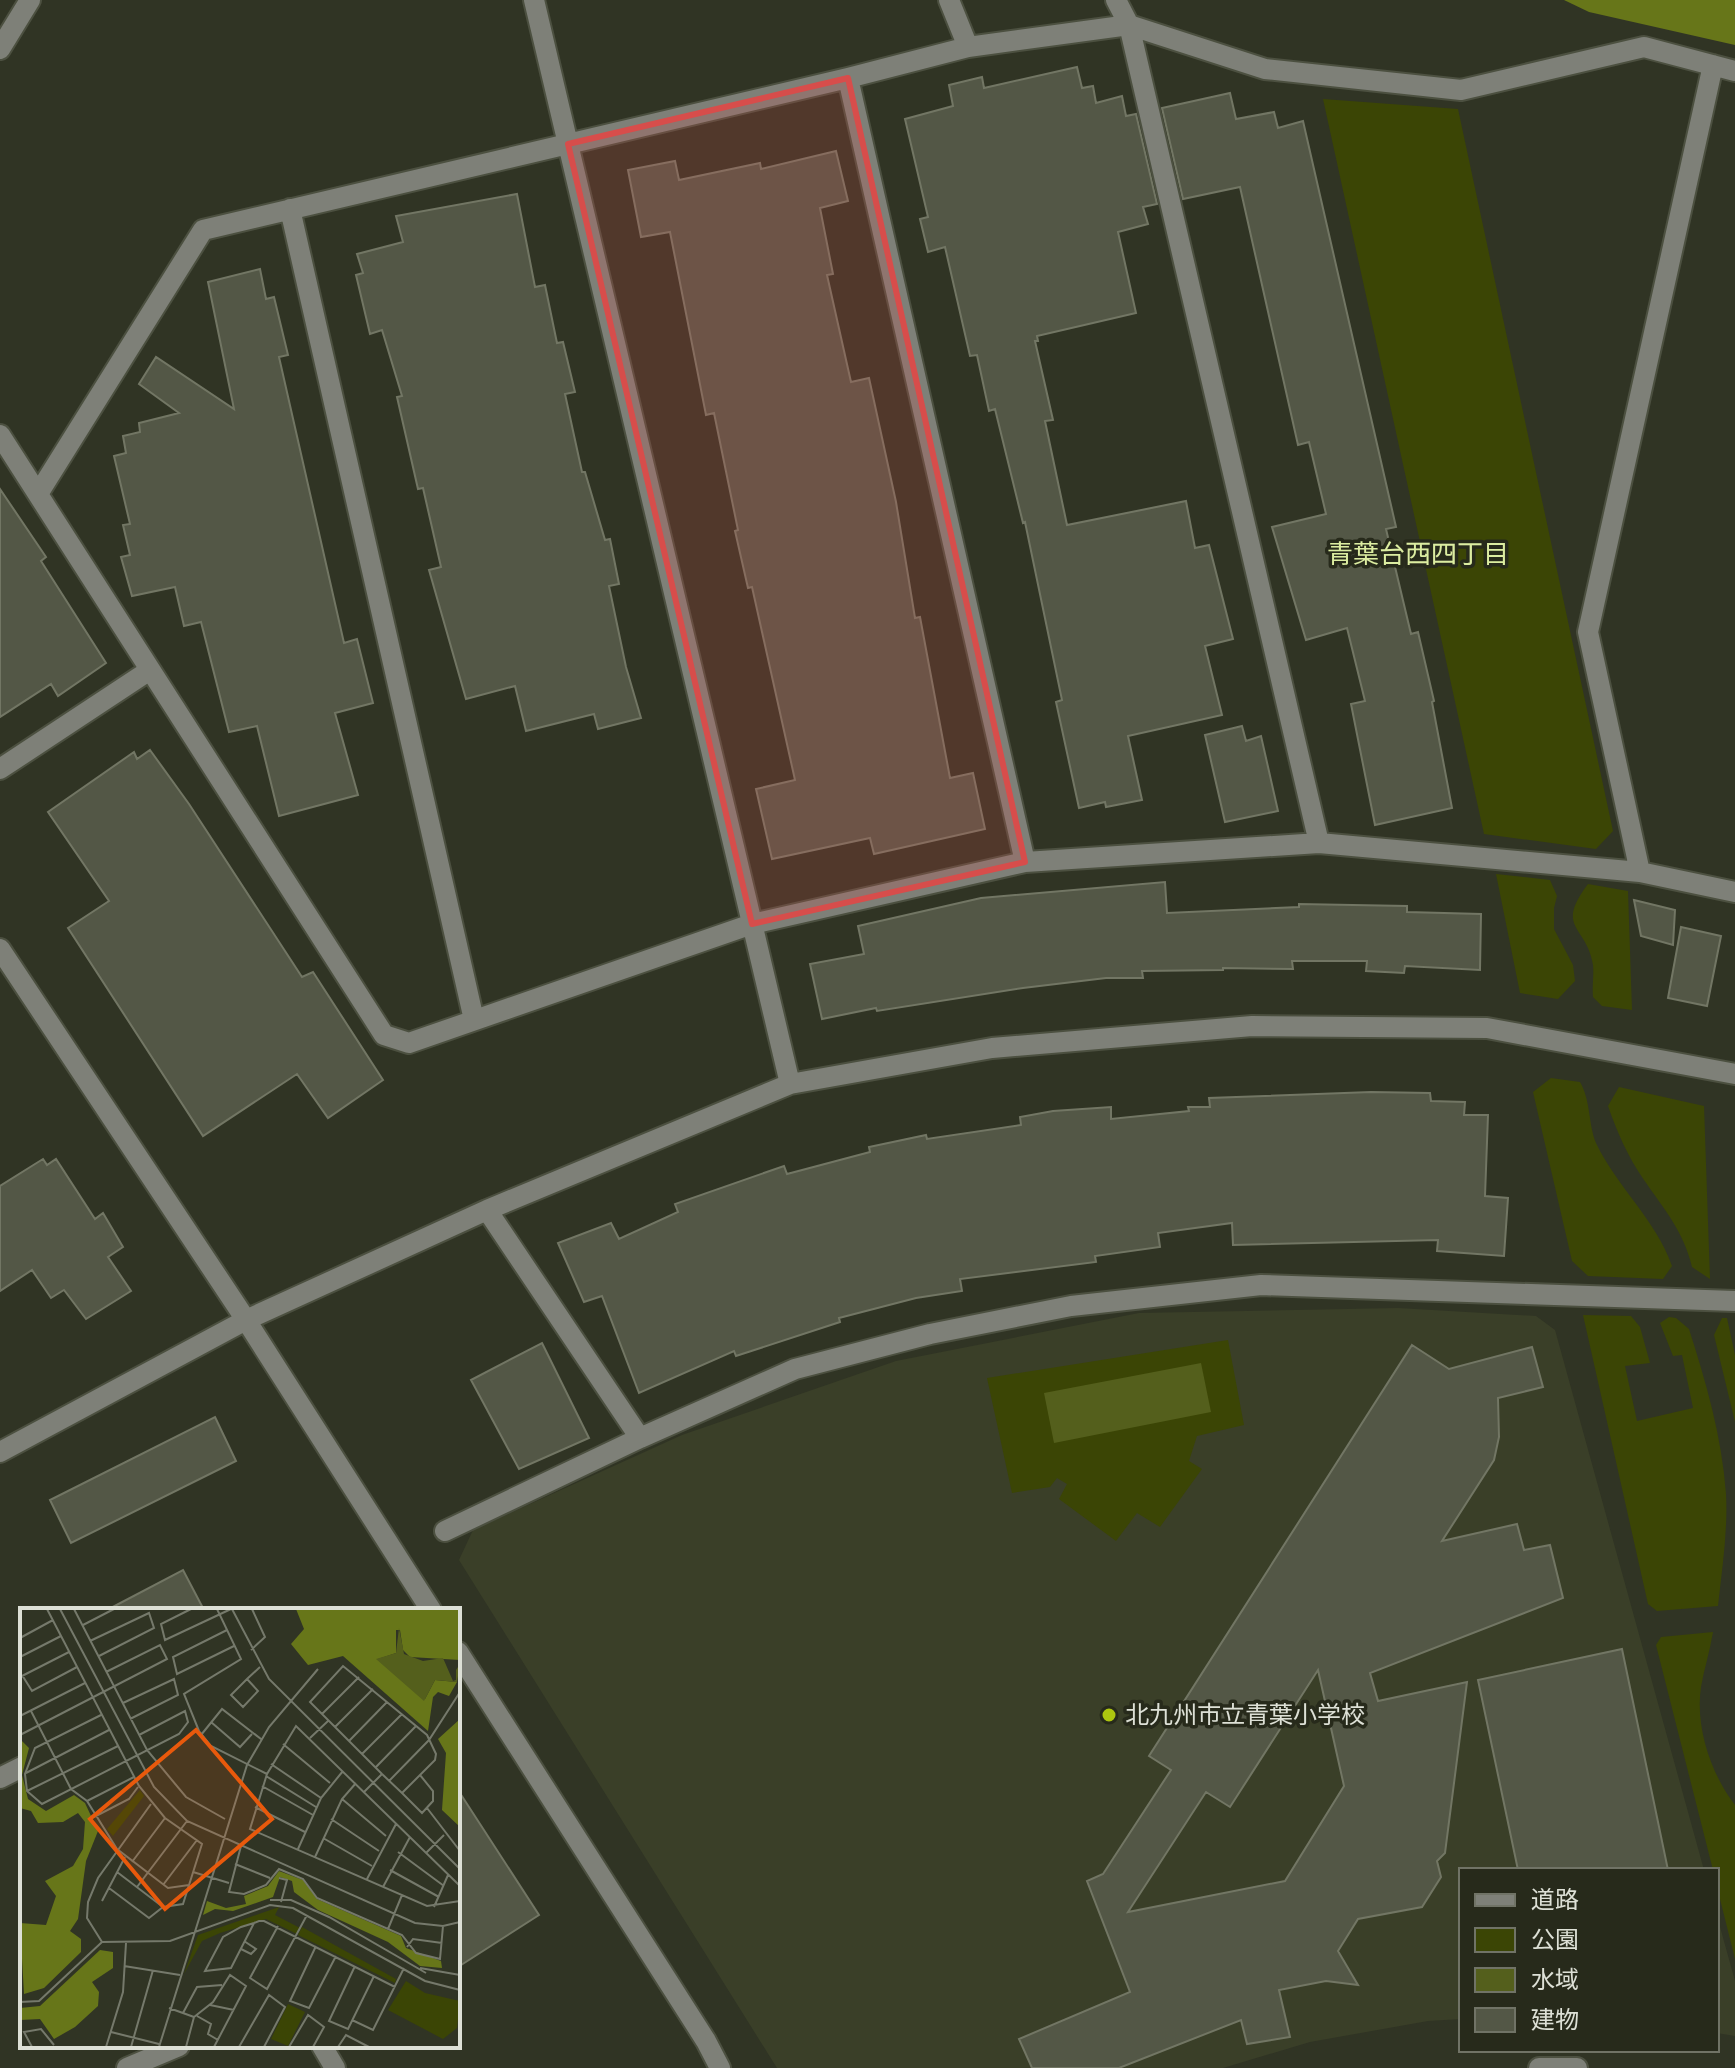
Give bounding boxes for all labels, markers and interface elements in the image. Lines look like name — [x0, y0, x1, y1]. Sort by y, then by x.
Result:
district label: 青葉台西四丁目 — [1327, 535, 1509, 571]
inset map — [20, 1608, 460, 2048]
place label: 北九州市立青葉小学校 — [1125, 1697, 1365, 1730]
marker: 北九州市立青葉小学校 — [1100, 1706, 1118, 1724]
legend — [1459, 1868, 1719, 2052]
text: 道路 — [1531, 1882, 1579, 1915]
text: 公園 — [1531, 1922, 1579, 1955]
text: 水域 — [1531, 1962, 1579, 1995]
text: 建物 — [1531, 2002, 1579, 2035]

